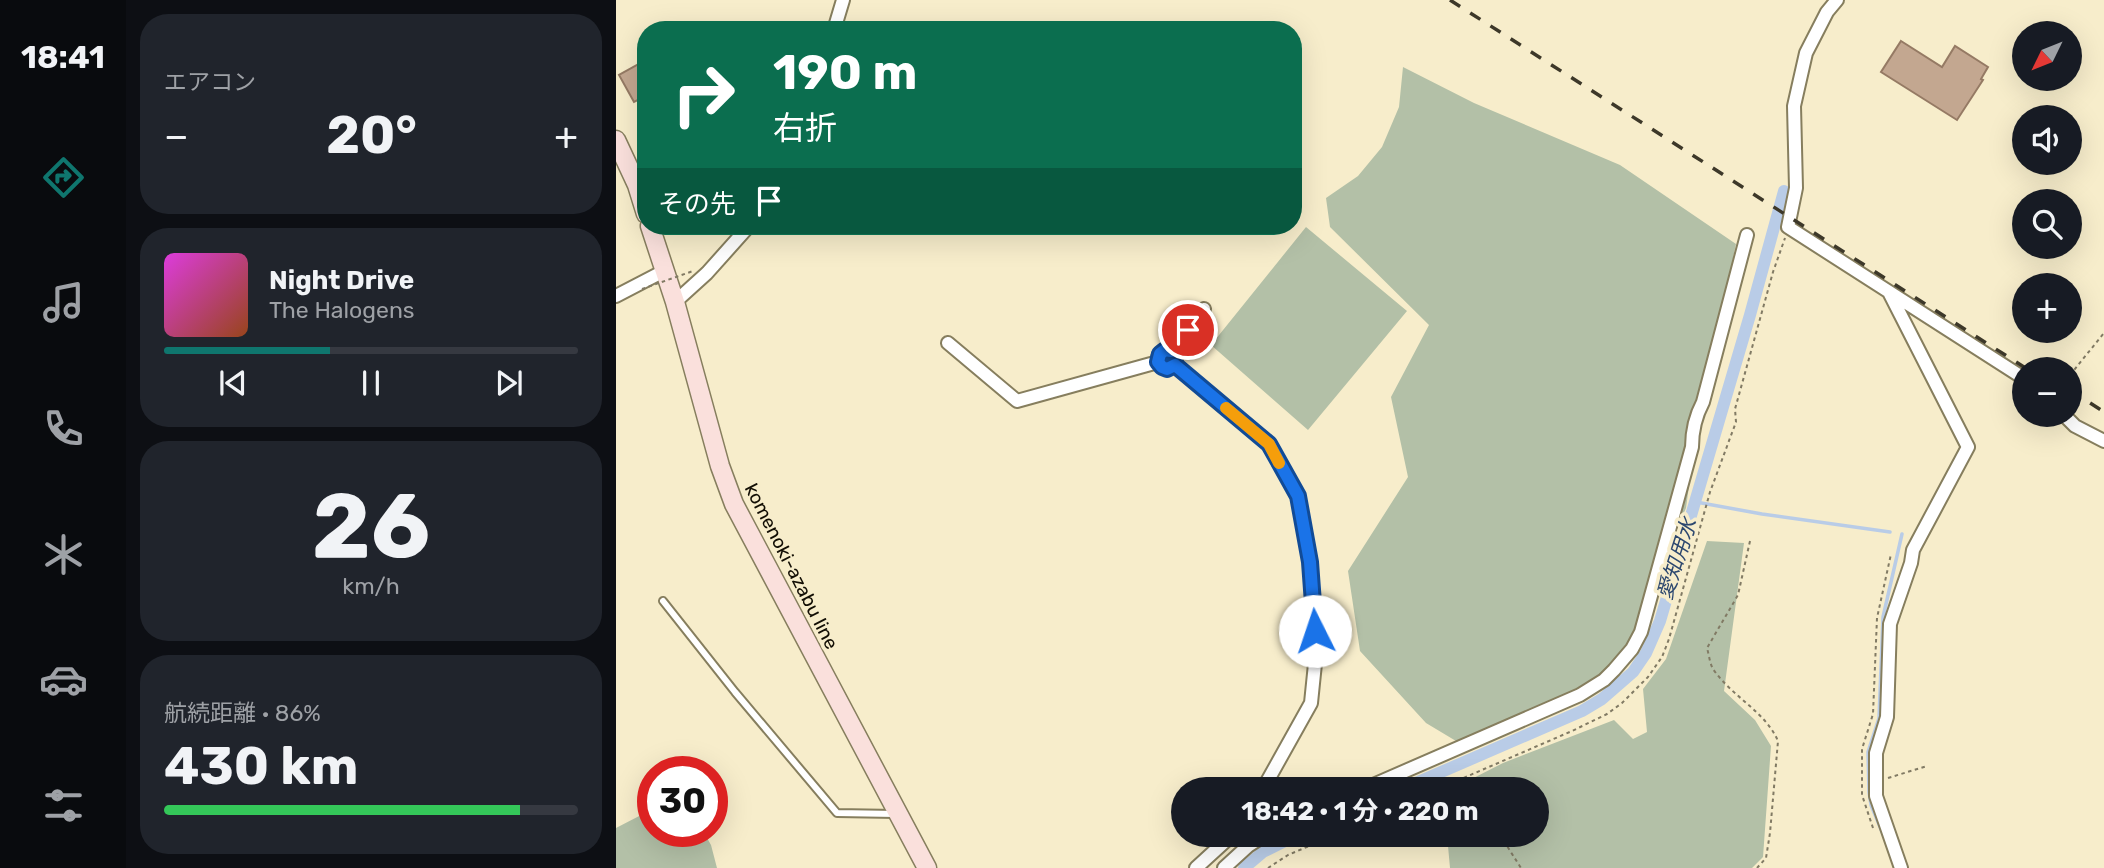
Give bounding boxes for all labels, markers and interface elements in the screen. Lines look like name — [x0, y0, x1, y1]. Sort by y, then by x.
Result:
north arrow — [2012, 21, 2082, 91]
map controls — [2012, 21, 2082, 427]
text: 18:41 — [21, 38, 105, 76]
text: 190 m — [773, 43, 917, 101]
icon: right — [658, 49, 749, 140]
text: エアコン — [164, 68, 256, 96]
text: 20° — [326, 104, 417, 166]
button: sound — [2012, 105, 2082, 175]
text: 右折 — [773, 109, 837, 147]
text: − — [164, 113, 189, 159]
text: + — [554, 113, 578, 159]
icon: directions — [39, 153, 88, 202]
icon: arrive — [750, 182, 788, 220]
text: その先 — [658, 189, 736, 220]
button: search — [2012, 189, 2082, 259]
text: Night Drive — [269, 265, 414, 296]
button: + — [2012, 273, 2082, 343]
icon: music — [39, 278, 88, 327]
text: The Halogens — [269, 296, 415, 324]
pin — [1158, 300, 1218, 360]
icon: arrive — [1169, 311, 1207, 349]
button: − — [2012, 357, 2082, 427]
icon: previous — [214, 364, 252, 402]
icon: pause — [352, 364, 390, 402]
icon: next — [490, 364, 528, 402]
icon: phone — [39, 404, 88, 453]
text: 26 — [312, 472, 430, 580]
street label: komenoki-azabu line — [740, 479, 843, 653]
water label: 愛知用水 — [1652, 513, 1702, 603]
icon: climate — [39, 530, 88, 579]
text: km/h — [342, 572, 400, 600]
position arrow — [1278, 594, 1352, 668]
icon: car — [39, 655, 88, 704]
text: 航続距離 · 86% — [164, 699, 321, 727]
text: 430 km — [164, 735, 358, 797]
speed limit sign: 30 — [637, 756, 728, 847]
icon: filters — [39, 781, 88, 830]
text: 18:42 · 1 分 · 220 m — [1241, 796, 1479, 827]

